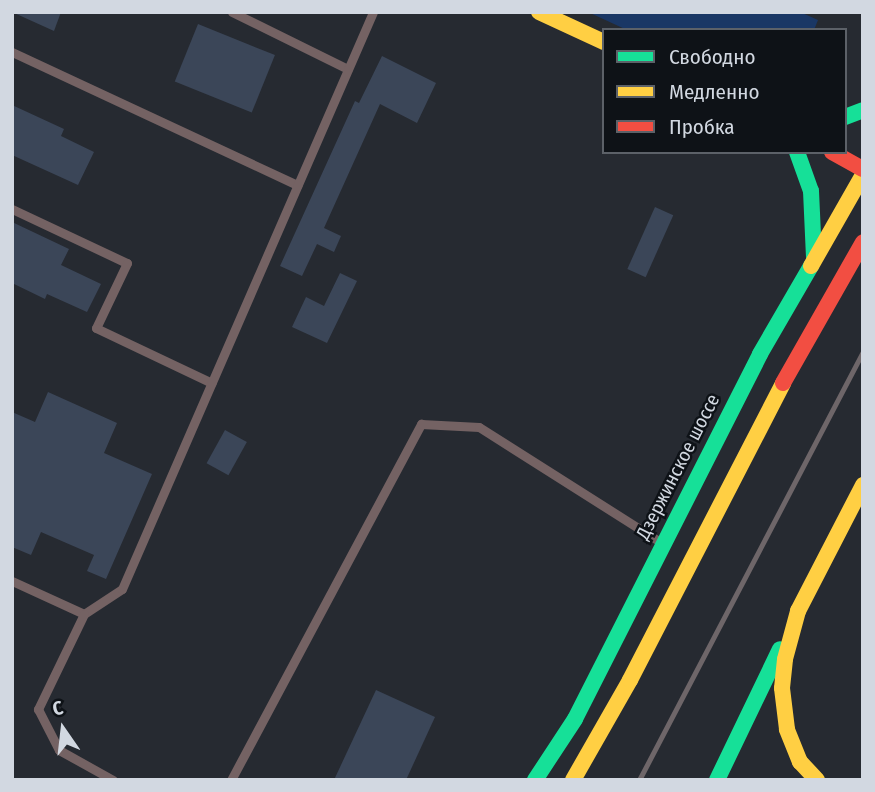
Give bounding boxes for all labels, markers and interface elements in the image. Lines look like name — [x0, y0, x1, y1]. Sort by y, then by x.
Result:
legend — [602, 28, 847, 154]
text: Свободно — [669, 44, 755, 70]
text: Медленно — [669, 79, 759, 105]
text: Пробка — [669, 114, 735, 140]
street label: Дзержинское шоссе — [632, 391, 724, 543]
north arrow — [28, 694, 98, 764]
text: С — [50, 696, 65, 721]

